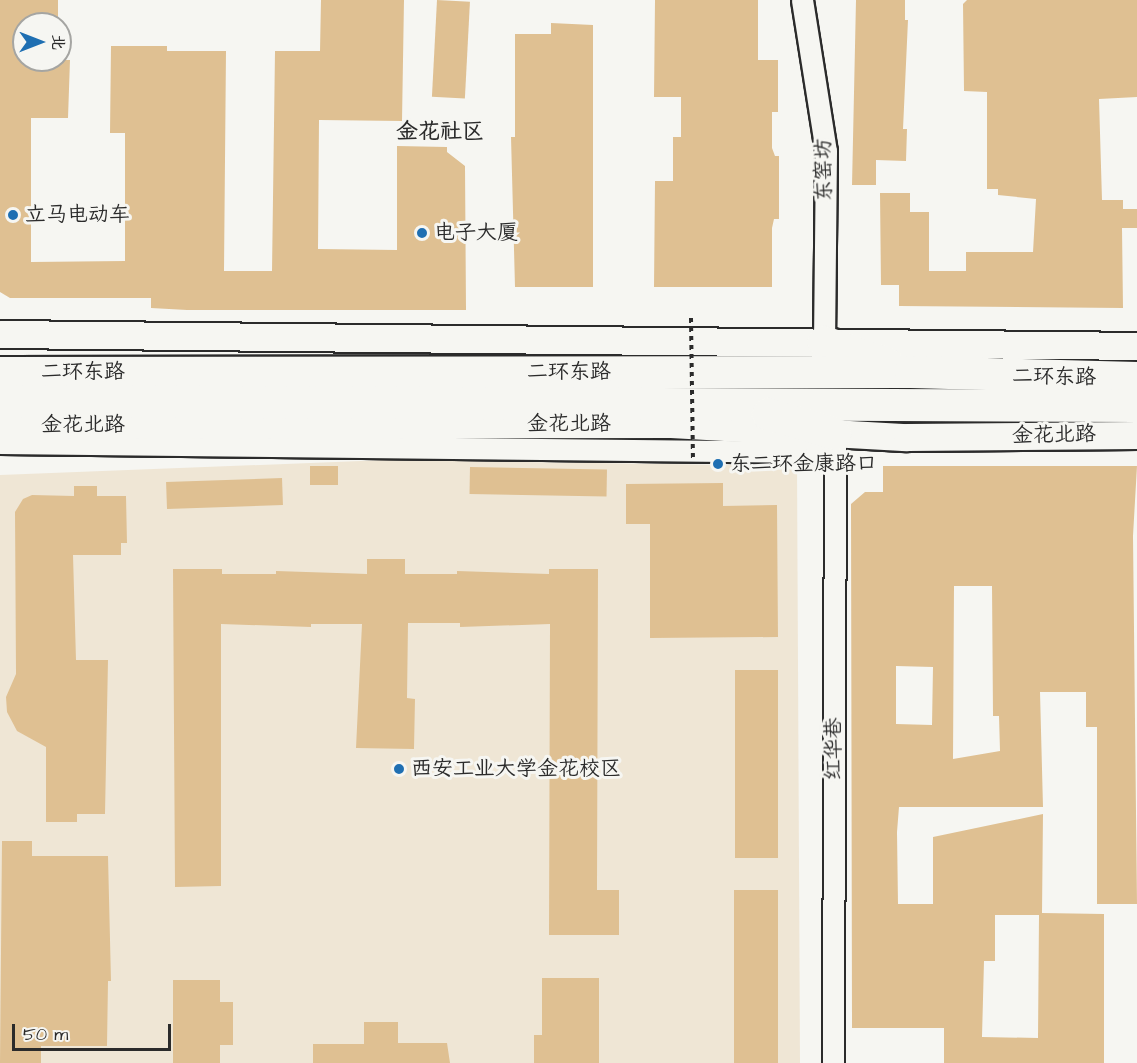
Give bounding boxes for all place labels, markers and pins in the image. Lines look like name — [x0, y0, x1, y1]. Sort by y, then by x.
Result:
place label: 立马电动车 — [25, 202, 130, 228]
marker: 立马电动车 — [6, 208, 20, 222]
place label: 电子大厦 — [434, 220, 518, 246]
marker: 电子大厦 — [415, 226, 429, 240]
place label: 东二环金康路口 — [730, 451, 877, 477]
marker: 东二环金康路口 — [711, 457, 725, 471]
place label: 西安工业大学金花校区 — [411, 756, 621, 782]
marker: 西安工业大学金花校区 — [392, 762, 406, 776]

